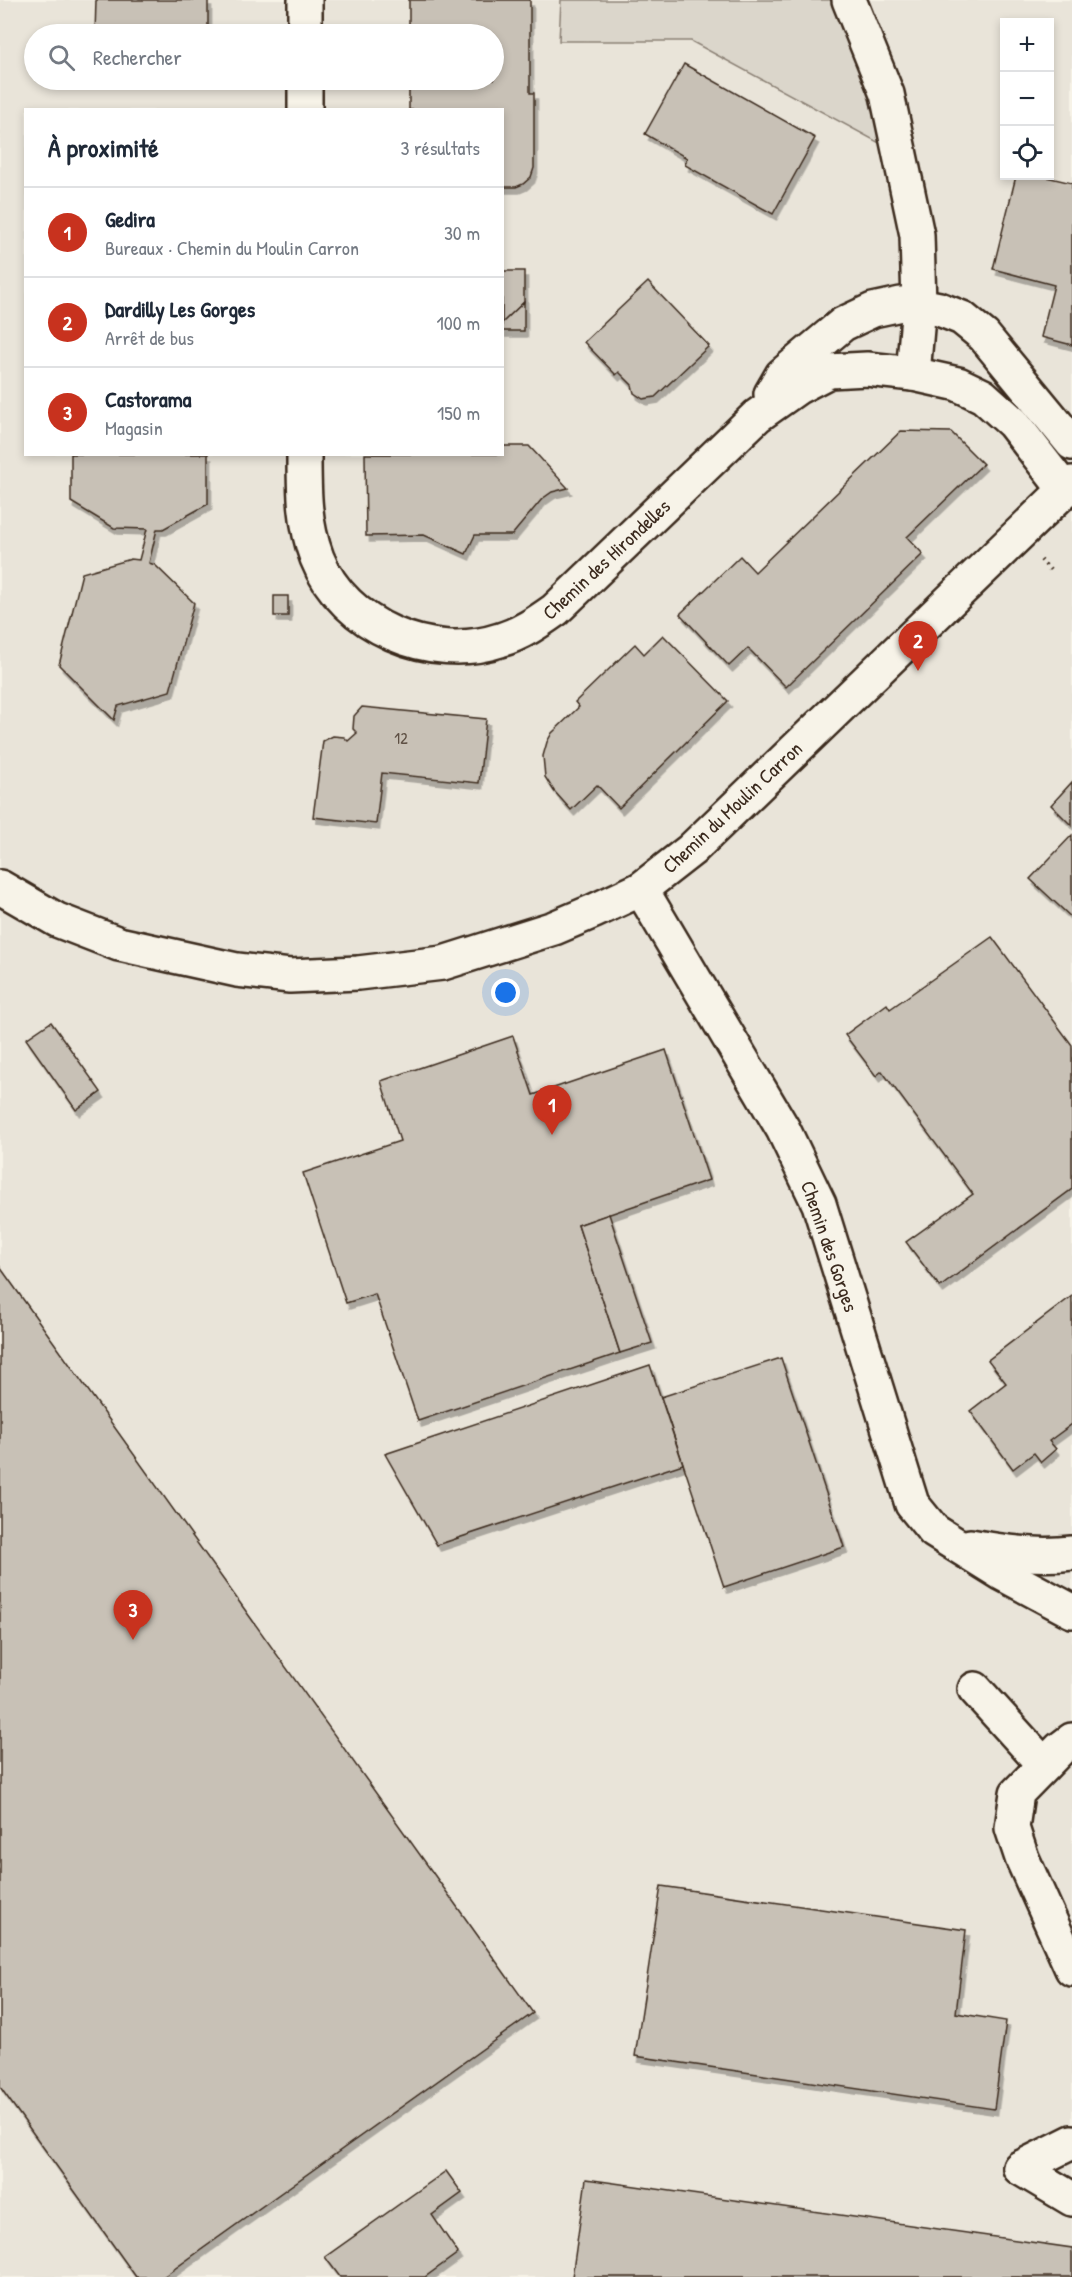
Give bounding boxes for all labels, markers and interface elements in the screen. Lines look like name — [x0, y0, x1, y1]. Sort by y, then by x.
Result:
map controls — [1000, 18, 1054, 180]
button: + — [1000, 18, 1054, 72]
search box — [24, 24, 504, 90]
icon: search — [45, 41, 78, 74]
text: Rechercher — [93, 42, 182, 72]
button: − — [1000, 72, 1054, 126]
button: locate — [1000, 126, 1054, 180]
text: À proximité — [48, 130, 159, 165]
text: 3 résultats — [400, 134, 480, 161]
text: Gedira — [105, 204, 155, 234]
text: 1 — [64, 219, 71, 246]
text: 30 m — [444, 219, 480, 246]
text: Bureaux · Chemin du Moulin Carron — [105, 234, 359, 261]
text: Dardilly Les Gorges — [105, 294, 255, 324]
text: 2 — [63, 309, 72, 336]
text: 100 m — [437, 309, 480, 336]
text: Arrêt de bus — [105, 324, 194, 351]
text: Castorama — [105, 384, 191, 414]
text: 3 — [63, 399, 72, 426]
text: 150 m — [437, 399, 480, 426]
text: Magasin — [105, 414, 163, 441]
street label: Chemin des Hirondelles — [536, 492, 676, 625]
pin: 2 — [898, 622, 938, 671]
house number: 12 — [394, 727, 408, 749]
street label: Chemin du Moulin Carron — [656, 735, 808, 879]
your location — [491, 978, 520, 1007]
pin: 1 — [532, 1086, 572, 1135]
street label: Chemin des Gorges — [795, 1177, 865, 1315]
pin: 3 — [114, 1590, 152, 1640]

